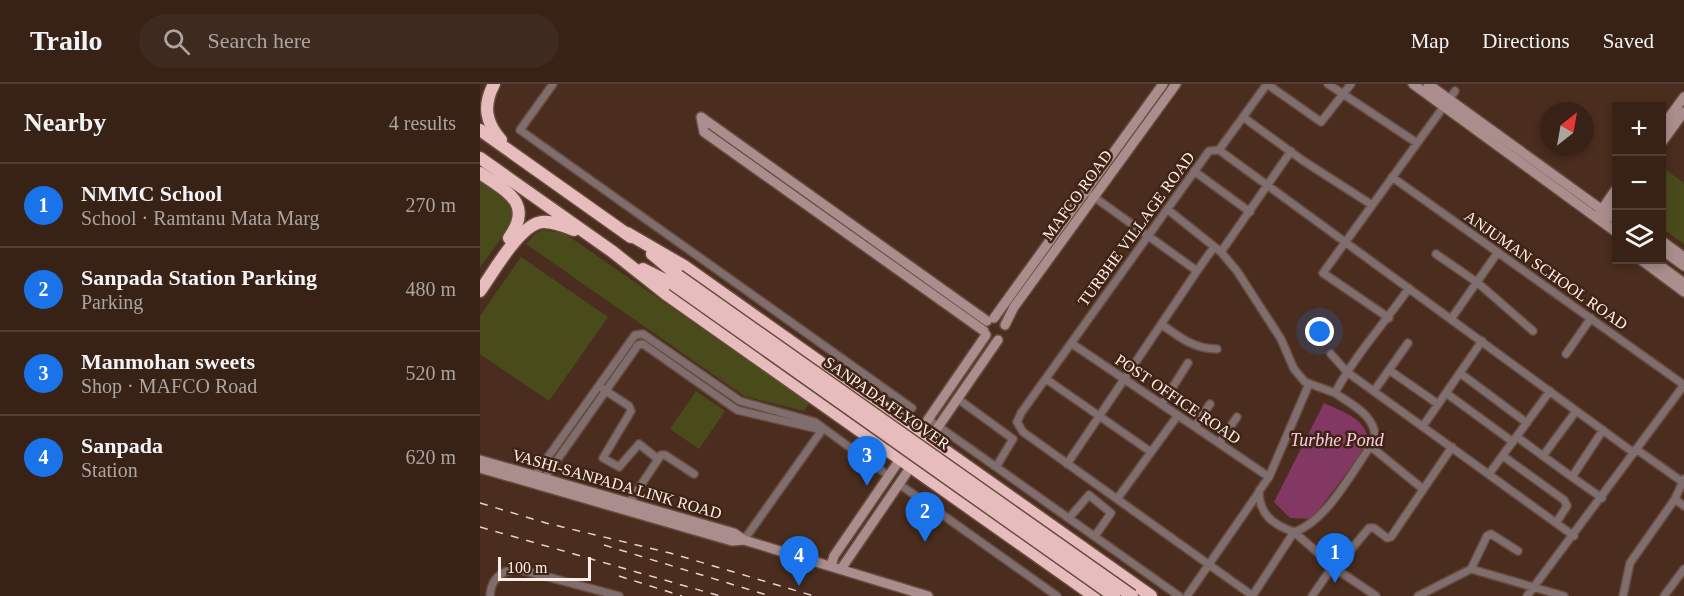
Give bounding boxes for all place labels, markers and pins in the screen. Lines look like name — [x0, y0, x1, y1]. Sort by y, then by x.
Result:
pin: 3 — [848, 436, 886, 486]
pin: 2 — [906, 492, 944, 542]
pin: 1 — [1316, 534, 1354, 583]
pin: 4 — [780, 536, 818, 586]

